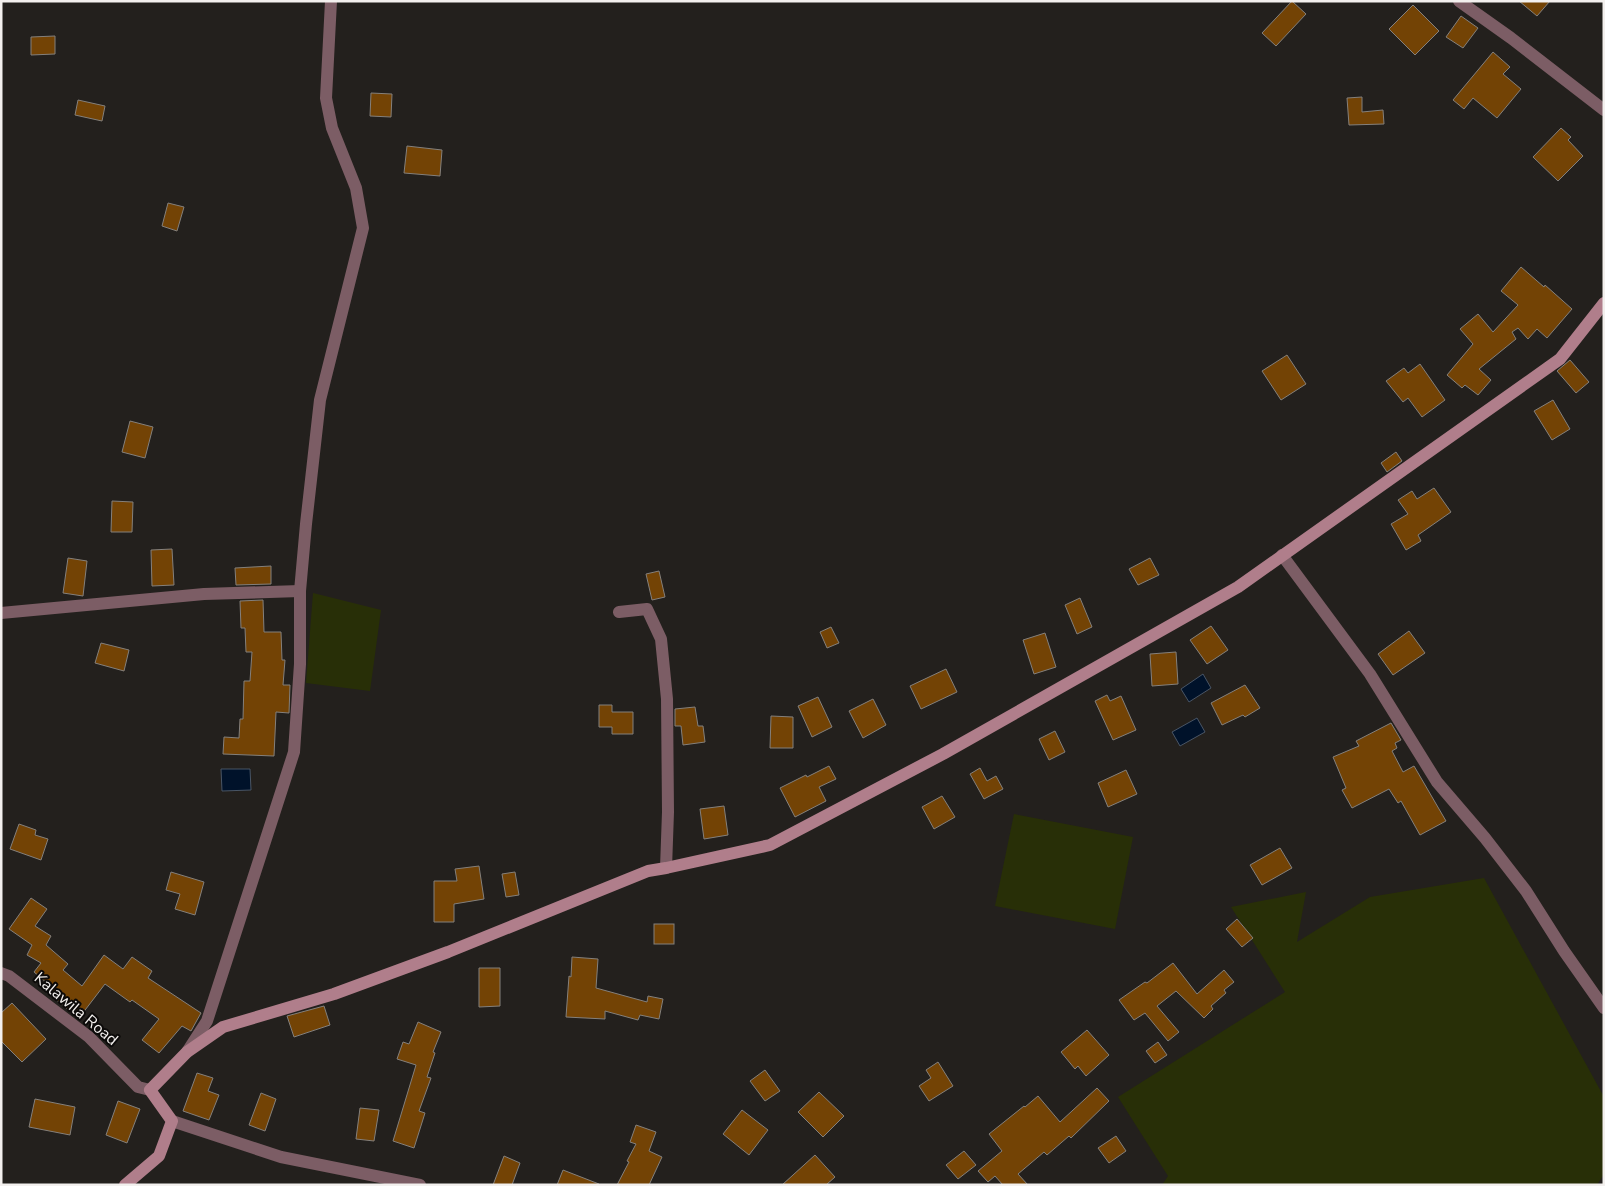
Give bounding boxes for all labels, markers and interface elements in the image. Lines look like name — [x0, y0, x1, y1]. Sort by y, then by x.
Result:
street label: Kalawila Road — [29, 967, 123, 1051]

